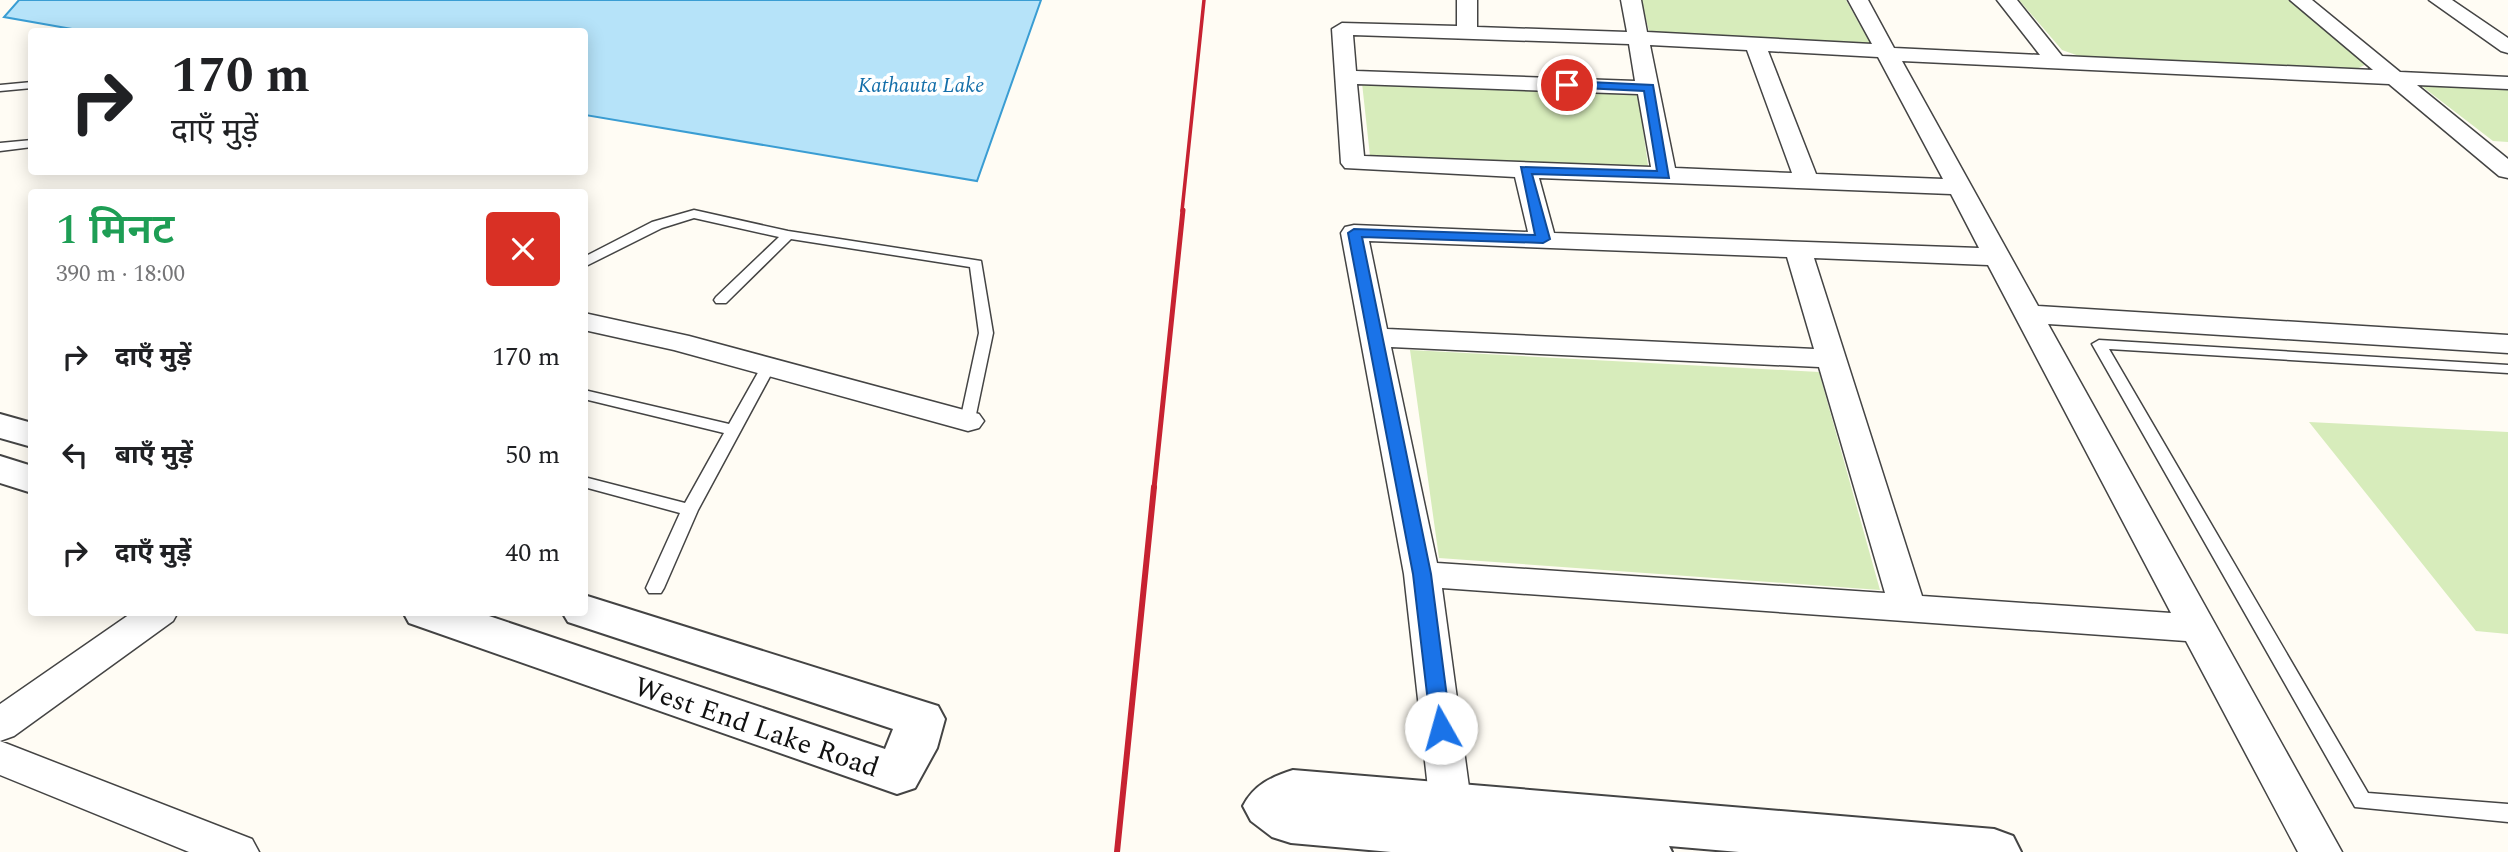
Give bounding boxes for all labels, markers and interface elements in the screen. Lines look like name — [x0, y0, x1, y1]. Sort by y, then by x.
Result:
text: 170 m — [171, 39, 310, 114]
pin — [1537, 55, 1597, 115]
icon: right — [56, 56, 147, 147]
icon: arrive — [1548, 66, 1586, 104]
water label: Kathauta Lake — [858, 70, 984, 102]
text: दाएँ मुड़ें — [171, 107, 258, 156]
text: 1 मिनट — [56, 199, 174, 262]
button: close — [486, 212, 560, 286]
text: 390 m · 18:00 — [56, 257, 185, 292]
text: दाएँ मुड़ें — [115, 337, 191, 377]
text: 170 m — [492, 337, 560, 377]
icon: right — [56, 338, 94, 376]
text: बाएँ मुड़ें — [115, 435, 193, 475]
text: 50 m — [505, 435, 560, 475]
icon: left — [56, 436, 94, 474]
text: दाएँ मुड़ें — [115, 533, 191, 573]
text: 40 m — [505, 533, 560, 573]
icon: right — [56, 534, 94, 572]
street label: West End Lake Road — [628, 665, 885, 789]
position arrow — [1404, 691, 1478, 765]

